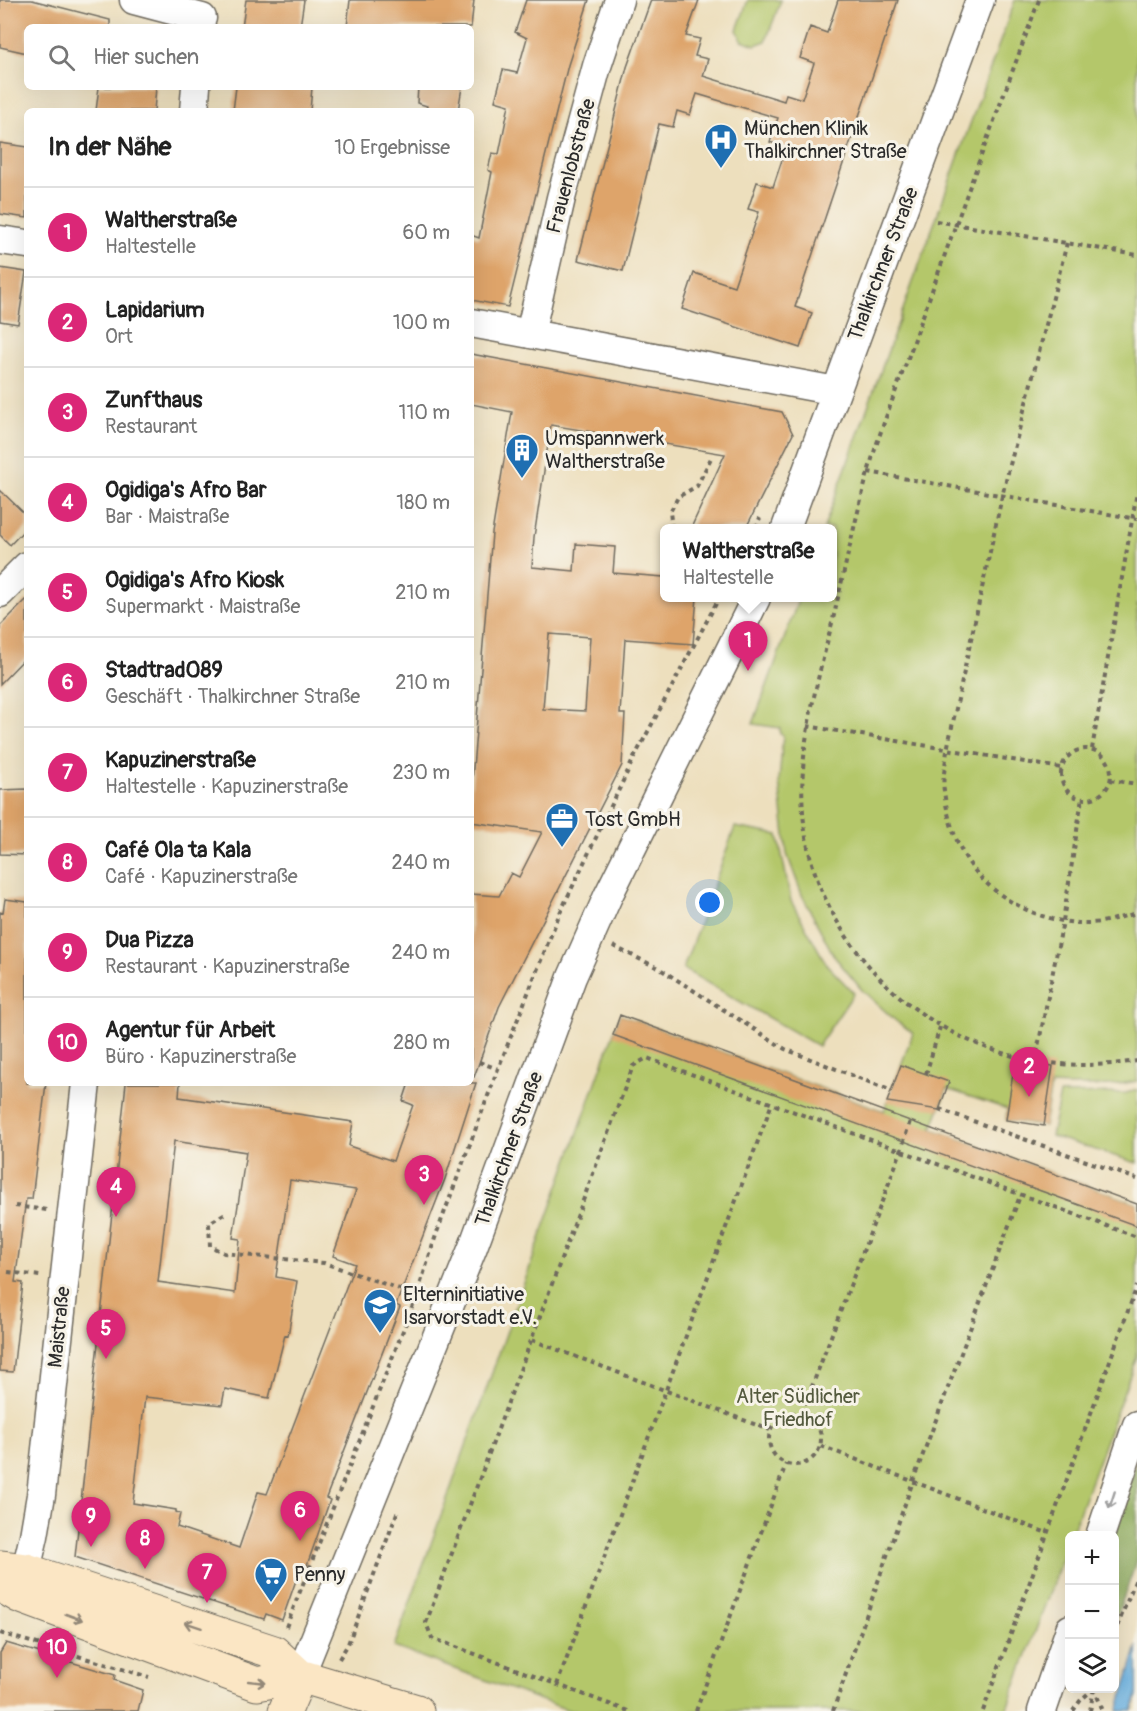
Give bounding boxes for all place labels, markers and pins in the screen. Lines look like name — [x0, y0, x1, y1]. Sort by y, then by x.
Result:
place label: München Klinik Thalkirchner Straße — [744, 116, 907, 164]
hospital icon: München Klinik Thalkirchner Straße — [703, 122, 739, 169]
place label: Umspannwerk Waltherstraße — [545, 426, 665, 474]
building icon: Umspannwerk Waltherstraße — [504, 432, 540, 479]
pin: 1 — [728, 622, 768, 671]
office icon: Tost GmbH — [544, 801, 580, 848]
place label: Tost GmbH — [585, 807, 681, 832]
pin: 2 — [1010, 1048, 1048, 1097]
pin: 3 — [404, 1156, 444, 1205]
pin: 4 — [96, 1168, 136, 1217]
place label: Elterninitiative Isarvorstadt e.V. — [403, 1282, 537, 1330]
school or university icon: Elterninitiative Isarvorstadt e.V. — [362, 1287, 398, 1334]
pin: 5 — [86, 1310, 126, 1359]
pin: 6 — [280, 1492, 320, 1541]
pin: 9 — [72, 1498, 110, 1547]
pin: 8 — [126, 1520, 164, 1569]
pin: 7 — [188, 1554, 226, 1603]
supermarket icon: Penny — [253, 1556, 289, 1603]
place label: Penny — [294, 1562, 346, 1587]
pin: 10 — [38, 1628, 76, 1678]

